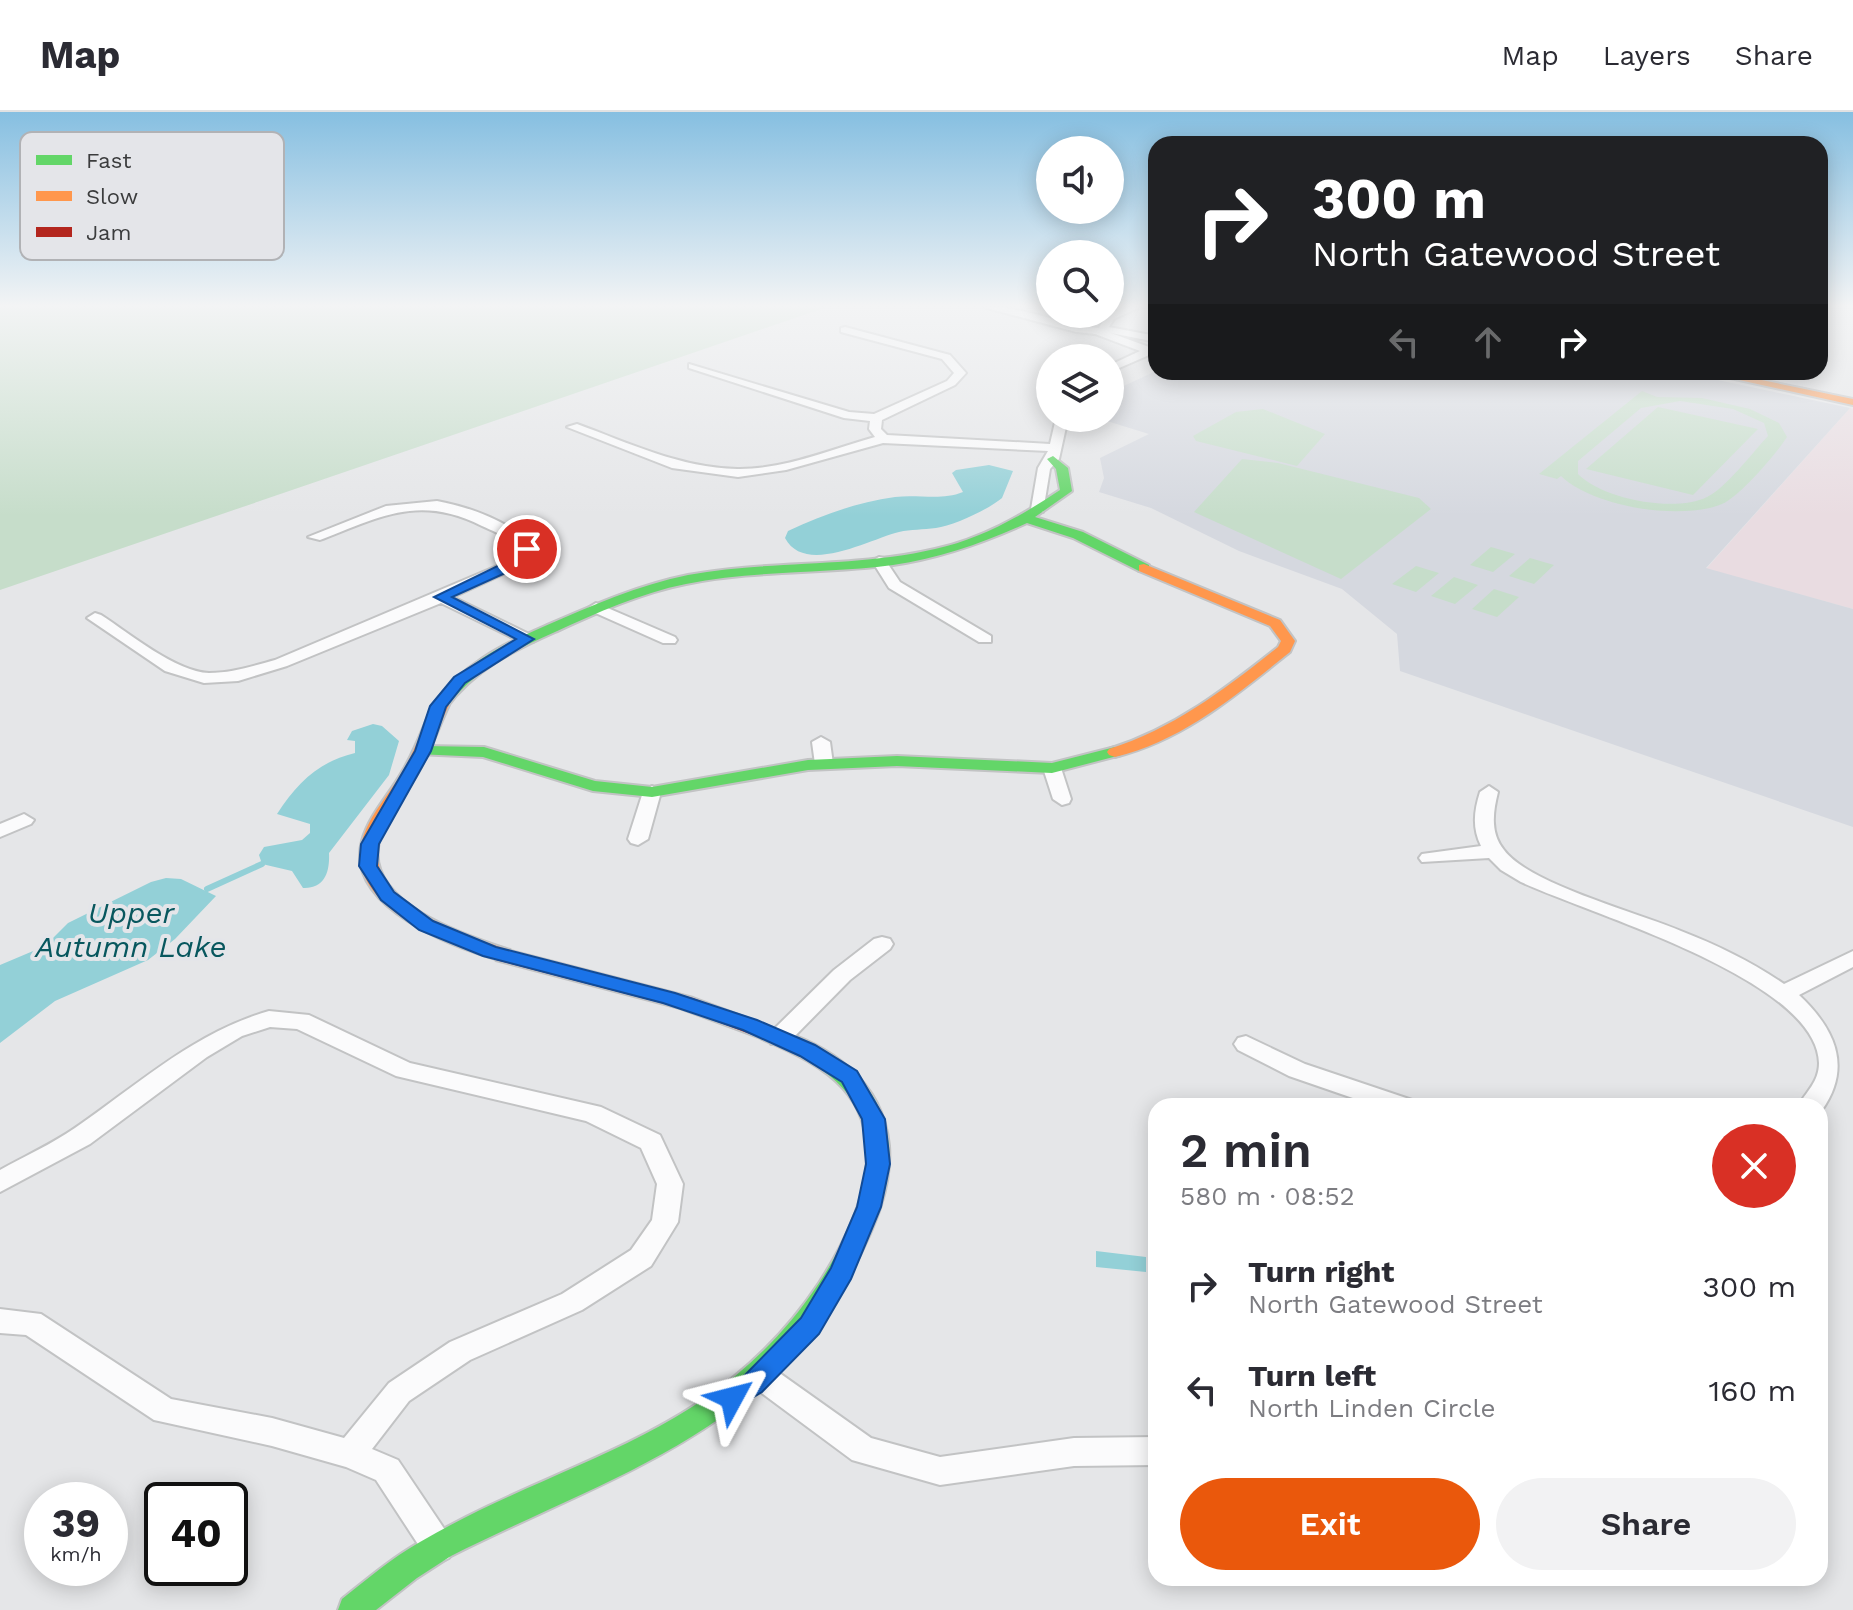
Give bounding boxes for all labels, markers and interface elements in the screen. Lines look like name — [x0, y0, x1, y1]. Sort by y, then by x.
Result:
text: Map — [40, 33, 120, 77]
text: Map — [1502, 39, 1559, 72]
text: Layers — [1603, 39, 1691, 72]
text: Share — [1735, 39, 1813, 72]
legend — [20, 132, 284, 260]
map controls — [1036, 136, 1124, 432]
button: sound — [1036, 136, 1124, 224]
text: Fast — [86, 148, 132, 173]
text: 300 m — [1312, 166, 1486, 232]
icon: right — [1180, 168, 1284, 272]
text: Slow — [86, 184, 138, 209]
text: Jam — [86, 220, 131, 245]
text: North Gatewood Street — [1312, 233, 1720, 275]
button: search — [1036, 240, 1124, 328]
icon: left — [1382, 320, 1426, 364]
icon: ahead — [1466, 320, 1510, 364]
icon: right — [1550, 320, 1594, 364]
button: layers — [1036, 344, 1124, 432]
pin — [493, 515, 561, 583]
icon: arrive — [505, 527, 549, 571]
water label: Upper Autumn Lake — [33, 895, 227, 964]
text: 2 min — [1180, 1122, 1312, 1179]
button: close — [1712, 1124, 1796, 1208]
text: 580 m · 08:52 — [1180, 1181, 1355, 1211]
text: Turn right — [1248, 1254, 1394, 1289]
icon: right — [1180, 1264, 1224, 1308]
text: 300 m — [1702, 1269, 1796, 1304]
text: North Gatewood Street — [1248, 1289, 1543, 1319]
position arrow — [690, 1356, 774, 1440]
text: Turn left — [1248, 1358, 1376, 1393]
icon: left — [1180, 1368, 1224, 1412]
text: 160 m — [1709, 1373, 1796, 1408]
text: North Linden Circle — [1248, 1393, 1495, 1423]
button: Exit — [1180, 1478, 1480, 1570]
button: Share — [1496, 1478, 1796, 1570]
speed limit sign: 40 — [144, 1482, 248, 1586]
text: 39 — [52, 1500, 100, 1547]
text: km/h — [50, 1542, 102, 1566]

